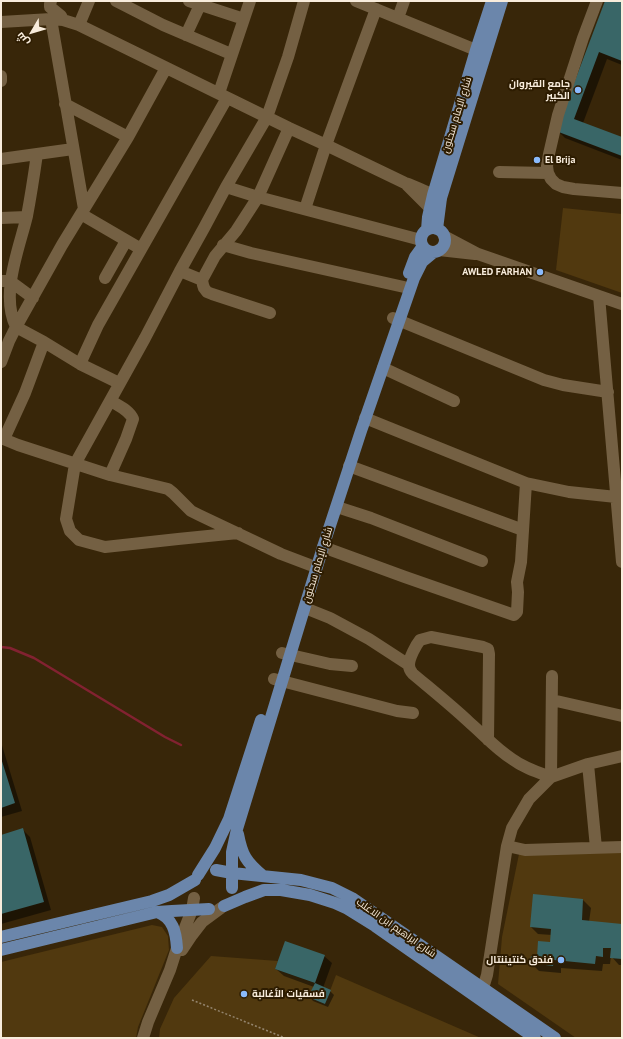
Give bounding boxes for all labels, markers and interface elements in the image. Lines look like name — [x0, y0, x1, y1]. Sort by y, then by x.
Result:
north arrow — [12, 12, 52, 52]
text: ش — [13, 30, 32, 49]
street label: شارع الإمام سحنون — [440, 75, 474, 155]
place label: جامع القيروان الكبير — [509, 78, 570, 102]
marker: جامع القيروان الكبير — [573, 85, 583, 95]
place label: El Brija — [545, 154, 575, 166]
marker: El Brija — [532, 155, 542, 165]
place label: AWLED FARHAN — [462, 266, 532, 278]
marker: AWLED FARHAN — [535, 267, 545, 277]
street label: شارع الإمام سحنون — [301, 525, 335, 605]
street label: شارع ابراهيم ابن الاغلب — [354, 896, 438, 960]
place label: فندق كنتيننتال — [486, 954, 553, 966]
marker: فندق كنتيننتال — [556, 955, 566, 965]
place label: فسقيات الأغالبة — [252, 988, 325, 1000]
marker: فسقيات الأغالبة — [239, 989, 249, 999]

